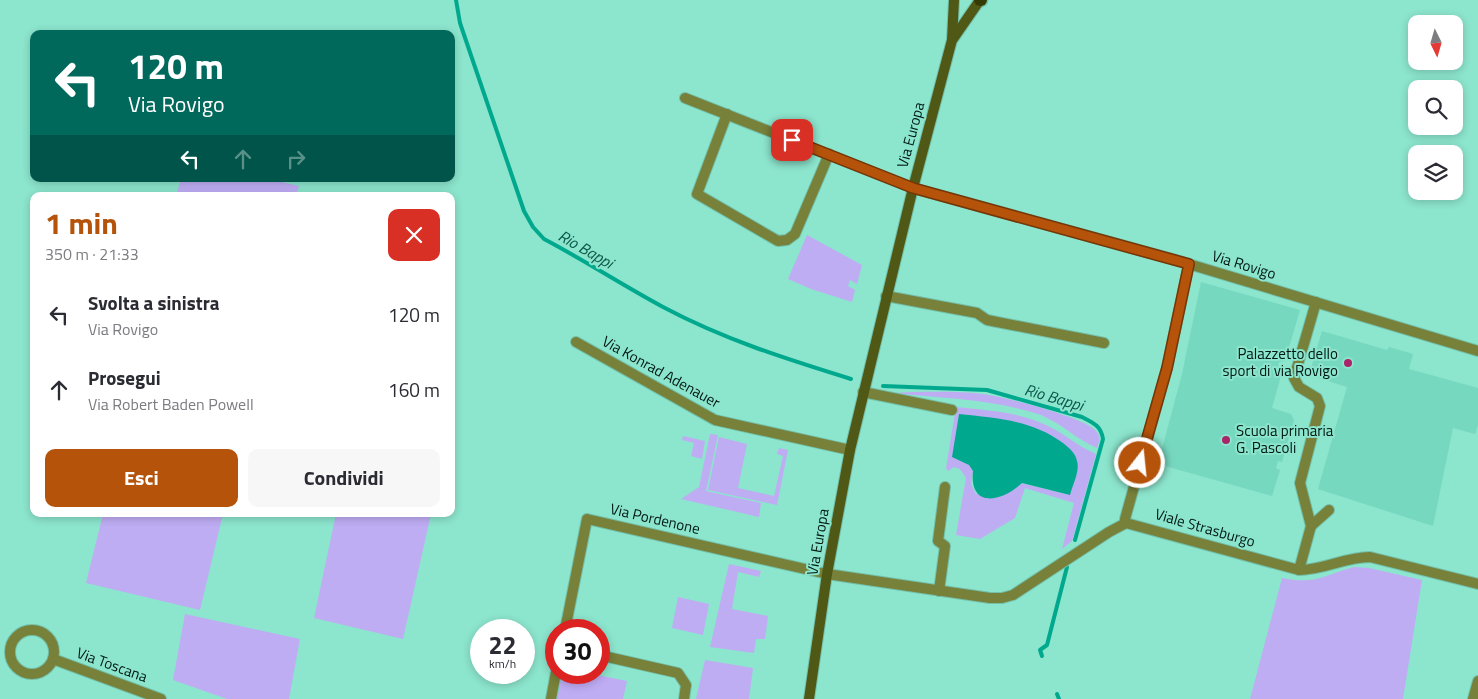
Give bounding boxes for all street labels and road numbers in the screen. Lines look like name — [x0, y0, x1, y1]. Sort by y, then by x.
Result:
street label: Via Europa — [891, 99, 930, 170]
street label: Via Rovigo — [1209, 244, 1279, 285]
street label: Via Konrad Adenauer — [598, 330, 724, 414]
street label: Via Pordenone — [608, 497, 702, 540]
street label: Viale Strasburgo — [1152, 502, 1258, 553]
street label: Via Europa — [800, 506, 835, 577]
street label: Via Toscana — [74, 641, 151, 688]

